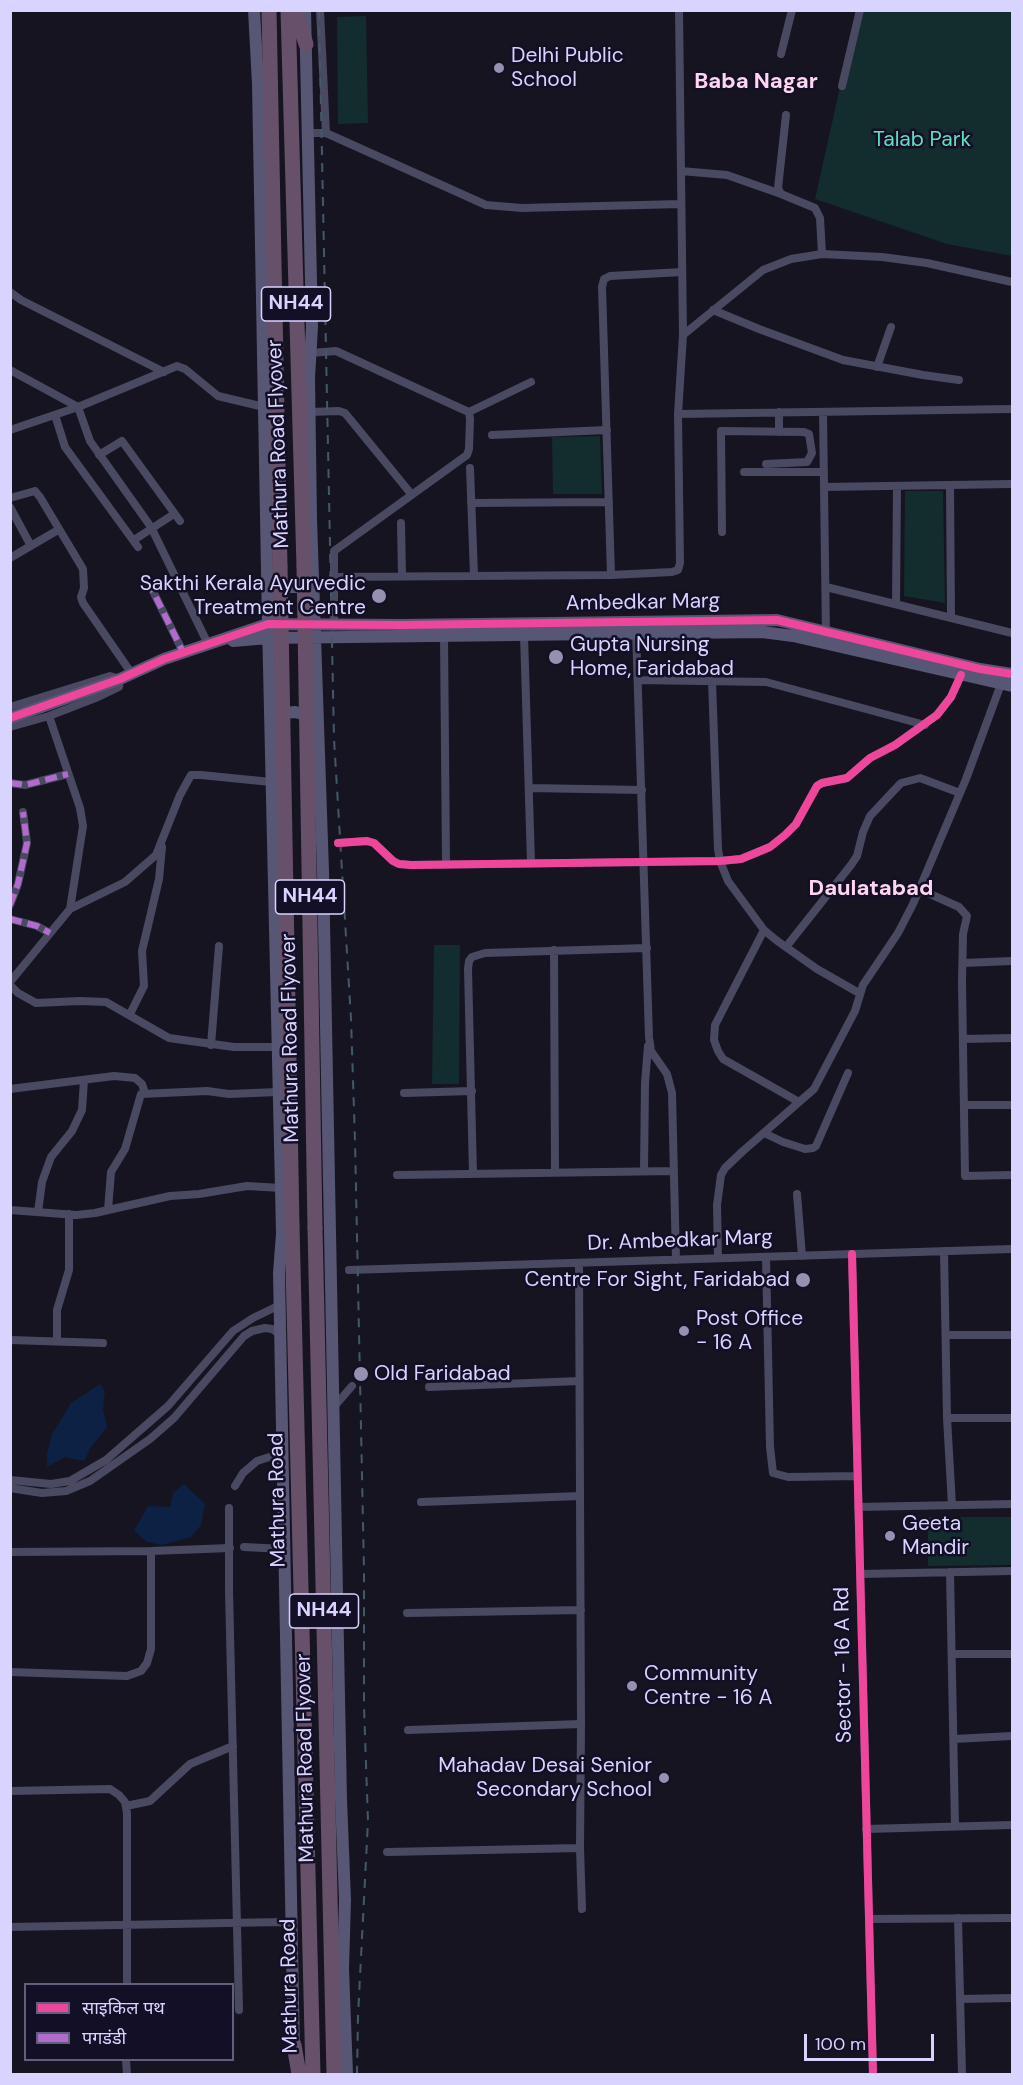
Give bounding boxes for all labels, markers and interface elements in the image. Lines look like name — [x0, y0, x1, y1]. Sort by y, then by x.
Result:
place label: Delhi Public School — [511, 43, 624, 93]
marker: Delhi Public School — [492, 61, 506, 75]
district label: Baba Nagar — [694, 69, 818, 95]
park label: Talab Park — [873, 127, 971, 153]
road number: NH44 — [262, 287, 330, 321]
street label: Mathura Road Flyover — [263, 339, 295, 549]
place label: Sakthi Kerala Ayurvedic Treatment Centre — [140, 571, 366, 621]
marker: Sakthi Kerala Ayurvedic Treatment Centre — [370, 587, 388, 605]
street label: Ambedkar Marg — [566, 589, 720, 617]
place label: Gupta Nursing Home, Faridabad — [570, 632, 734, 682]
marker: Gupta Nursing Home, Faridabad — [547, 648, 565, 666]
district label: Daulatabad — [809, 876, 933, 902]
road number: NH44 — [276, 880, 344, 914]
street label: Mathura Road Flyover — [277, 933, 305, 1143]
street label: Dr. Ambedkar Marg — [587, 1225, 773, 1257]
place label: Centre For Sight, Faridabad — [524, 1267, 790, 1293]
marker: Centre For Sight, Faridabad — [794, 1271, 812, 1289]
place label: Post Office - 16 A — [696, 1306, 803, 1356]
marker: Post Office - 16 A — [677, 1324, 691, 1338]
place label: Old Faridabad — [374, 1361, 511, 1387]
marker: Old Faridabad — [352, 1365, 370, 1383]
street label: Mathura Road — [264, 1432, 292, 1568]
place label: Geeta Mandir — [902, 1511, 969, 1561]
marker: Geeta Mandir — [883, 1529, 897, 1543]
street label: Sector - 16 A Rd — [830, 1587, 858, 1743]
road number: NH44 — [290, 1594, 358, 1628]
street label: Mathura Road Flyover — [292, 1653, 320, 1863]
place label: Community Centre - 16 A — [644, 1661, 772, 1711]
marker: Community Centre - 16 A — [625, 1679, 639, 1693]
place label: Mahadav Desai Senior Secondary School — [438, 1753, 652, 1803]
marker: Mahadav Desai Senior Secondary School — [657, 1771, 671, 1785]
street label: Mathura Road — [276, 1918, 304, 2054]
legend — [24, 1983, 234, 2061]
text: साइकिल पथ — [82, 1996, 165, 2020]
scale bar — [807, 2022, 938, 2060]
text: पगडंडी — [82, 2026, 126, 2050]
text: 100 m — [815, 2032, 866, 2056]

